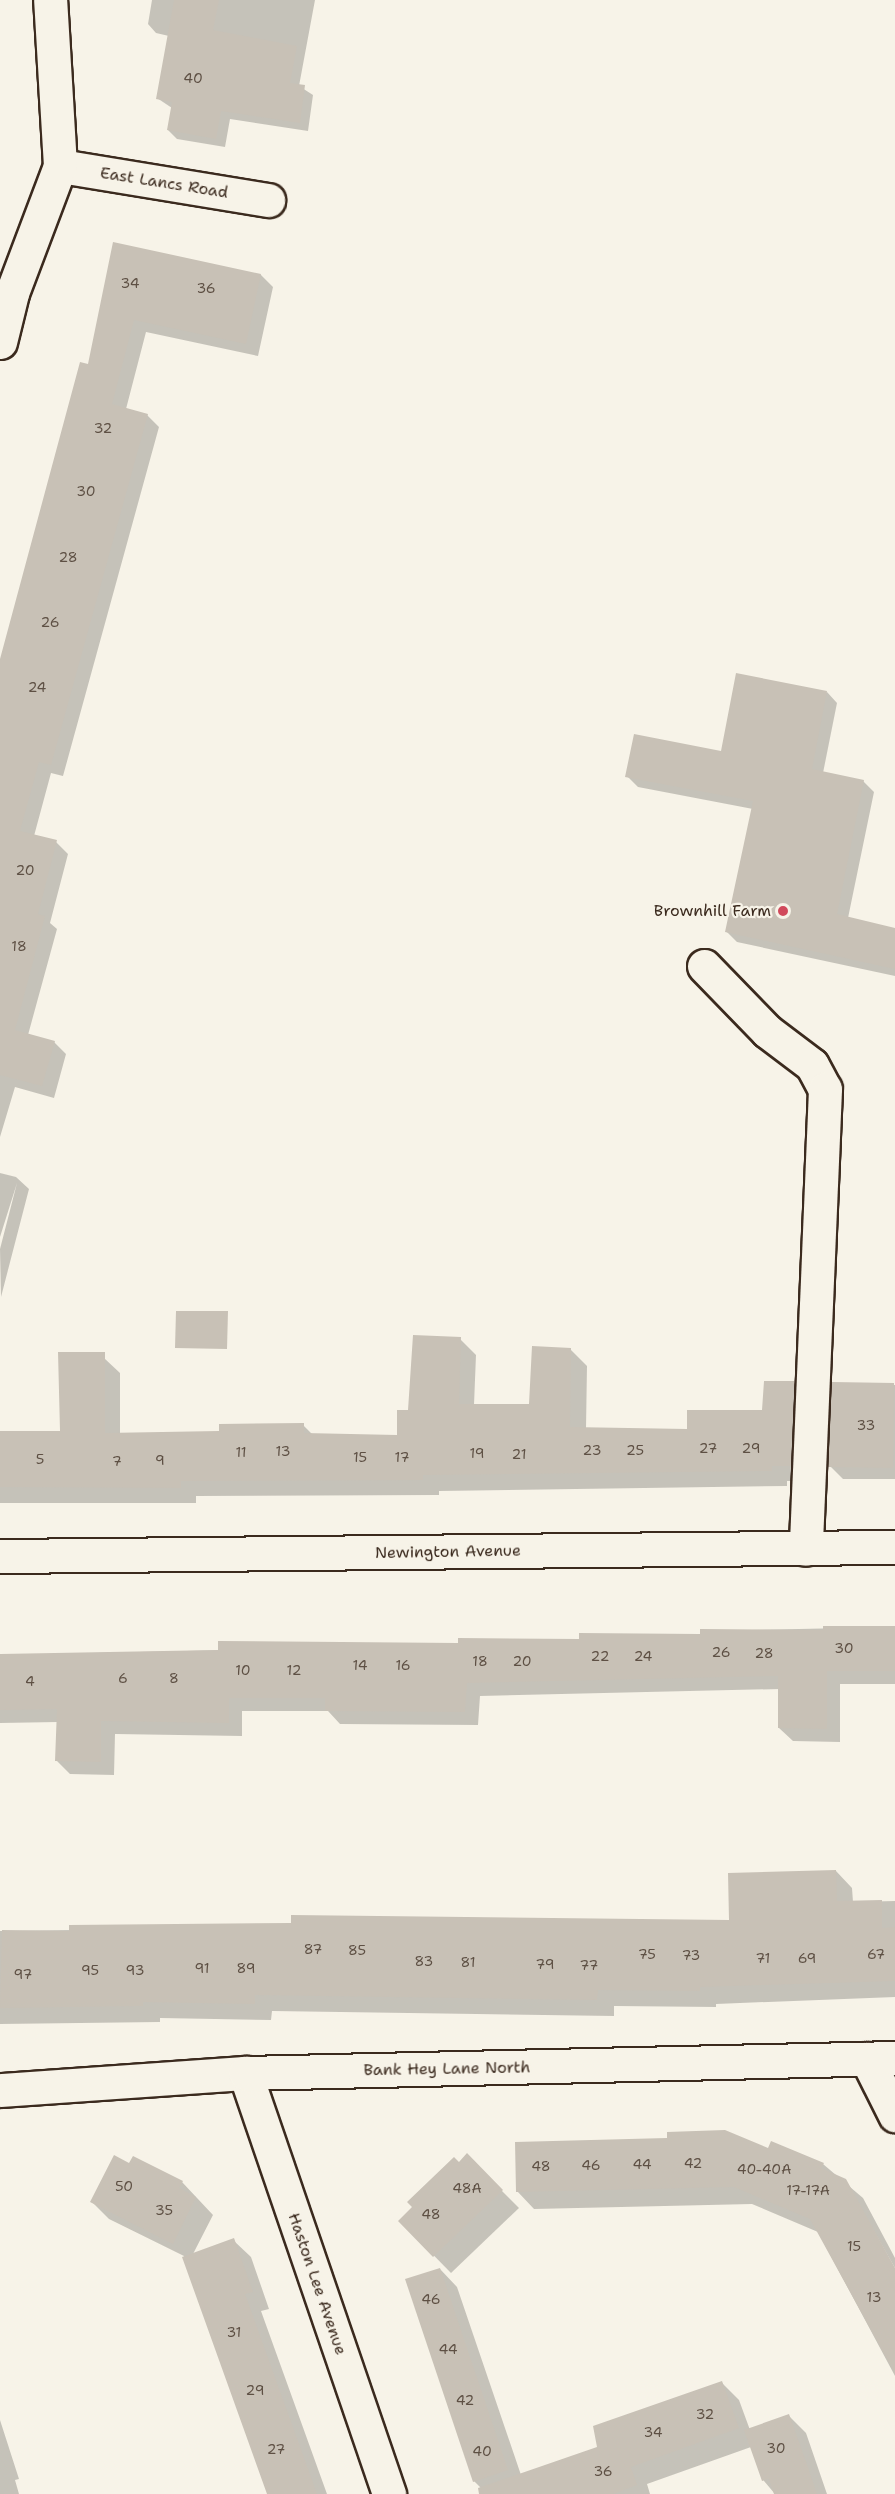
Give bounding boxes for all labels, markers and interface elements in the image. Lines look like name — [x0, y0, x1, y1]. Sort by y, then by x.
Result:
house number: 40 — [183, 70, 203, 86]
street label: East Lancs Road — [99, 163, 229, 203]
house number: 34 — [120, 275, 140, 291]
house number: 36 — [196, 280, 216, 296]
house number: 32 — [94, 420, 112, 436]
house number: 30 — [76, 483, 96, 499]
house number: 28 — [58, 549, 78, 565]
house number: 26 — [41, 614, 59, 630]
house number: 24 — [28, 679, 46, 695]
house number: 20 — [15, 862, 35, 878]
place label: Brownhill Farm — [654, 901, 771, 921]
marker: Brownhill Farm — [776, 904, 790, 918]
house number: 18 — [11, 938, 27, 954]
house number: 33 — [857, 1417, 875, 1433]
house number: 27 — [699, 1440, 717, 1456]
house number: 29 — [742, 1440, 760, 1456]
house number: 23 — [583, 1442, 601, 1458]
house number: 25 — [626, 1442, 644, 1458]
house number: 13 — [276, 1443, 290, 1459]
house number: 11 — [235, 1444, 247, 1460]
house number: 19 — [469, 1445, 485, 1461]
house number: 21 — [512, 1446, 526, 1462]
house number: 15 — [353, 1449, 367, 1465]
house number: 17 — [395, 1449, 409, 1465]
house number: 5 — [36, 1451, 44, 1467]
house number: 9 — [155, 1452, 165, 1468]
house number: 7 — [112, 1453, 122, 1469]
street label: Newington Avenue — [375, 1541, 521, 1563]
house number: 30 — [834, 1640, 854, 1656]
house number: 26 — [712, 1644, 730, 1660]
house number: 28 — [754, 1645, 774, 1661]
house number: 22 — [591, 1648, 609, 1664]
house number: 24 — [634, 1648, 652, 1664]
house number: 18 — [472, 1653, 488, 1669]
house number: 20 — [512, 1653, 532, 1669]
house number: 14 — [352, 1657, 368, 1673]
house number: 16 — [395, 1657, 411, 1673]
house number: 10 — [235, 1662, 251, 1678]
house number: 12 — [287, 1662, 301, 1678]
house number: 6 — [118, 1670, 128, 1686]
house number: 8 — [169, 1670, 179, 1686]
house number: 4 — [25, 1673, 35, 1689]
house number: 87 — [304, 1941, 322, 1957]
house number: 85 — [348, 1942, 366, 1958]
house number: 75 — [638, 1946, 656, 1962]
house number: 67 — [867, 1946, 885, 1962]
house number: 73 — [682, 1947, 700, 1963]
house number: 71 — [756, 1950, 770, 1966]
house number: 69 — [798, 1950, 816, 1966]
house number: 83 — [415, 1953, 433, 1969]
house number: 81 — [460, 1954, 476, 1970]
house number: 79 — [535, 1956, 555, 1972]
house number: 77 — [580, 1957, 598, 1973]
house number: 91 — [194, 1960, 210, 1976]
house number: 89 — [237, 1960, 255, 1976]
house number: 95 — [81, 1962, 99, 1978]
house number: 93 — [126, 1962, 144, 1978]
house number: 97 — [14, 1966, 32, 1982]
street label: Bank Hey Lane North — [363, 2058, 531, 2080]
house number: 42 — [684, 2155, 702, 2171]
house number: 44 — [632, 2156, 652, 2172]
house number: 46 — [581, 2157, 601, 2173]
house number: 48 — [531, 2158, 551, 2174]
house number: 40-40A — [737, 2161, 791, 2177]
house number: 50 — [115, 2178, 133, 2194]
house number: 48A — [452, 2180, 482, 2196]
house number: 17-17A — [786, 2182, 830, 2198]
house number: 35 — [155, 2202, 173, 2218]
house number: 48 — [421, 2206, 441, 2222]
street label: Haston Lee Avenue — [284, 2211, 350, 2357]
house number: 15 — [847, 2238, 861, 2254]
house number: 13 — [867, 2289, 881, 2305]
house number: 46 — [421, 2291, 441, 2307]
house number: 31 — [227, 2324, 241, 2340]
house number: 44 — [438, 2341, 458, 2357]
house number: 29 — [246, 2382, 264, 2398]
house number: 42 — [456, 2392, 474, 2408]
house number: 32 — [696, 2406, 714, 2422]
house number: 34 — [643, 2424, 663, 2440]
house number: 30 — [766, 2440, 786, 2456]
house number: 27 — [267, 2441, 285, 2457]
house number: 40 — [472, 2443, 492, 2459]
house number: 36 — [593, 2463, 613, 2479]

